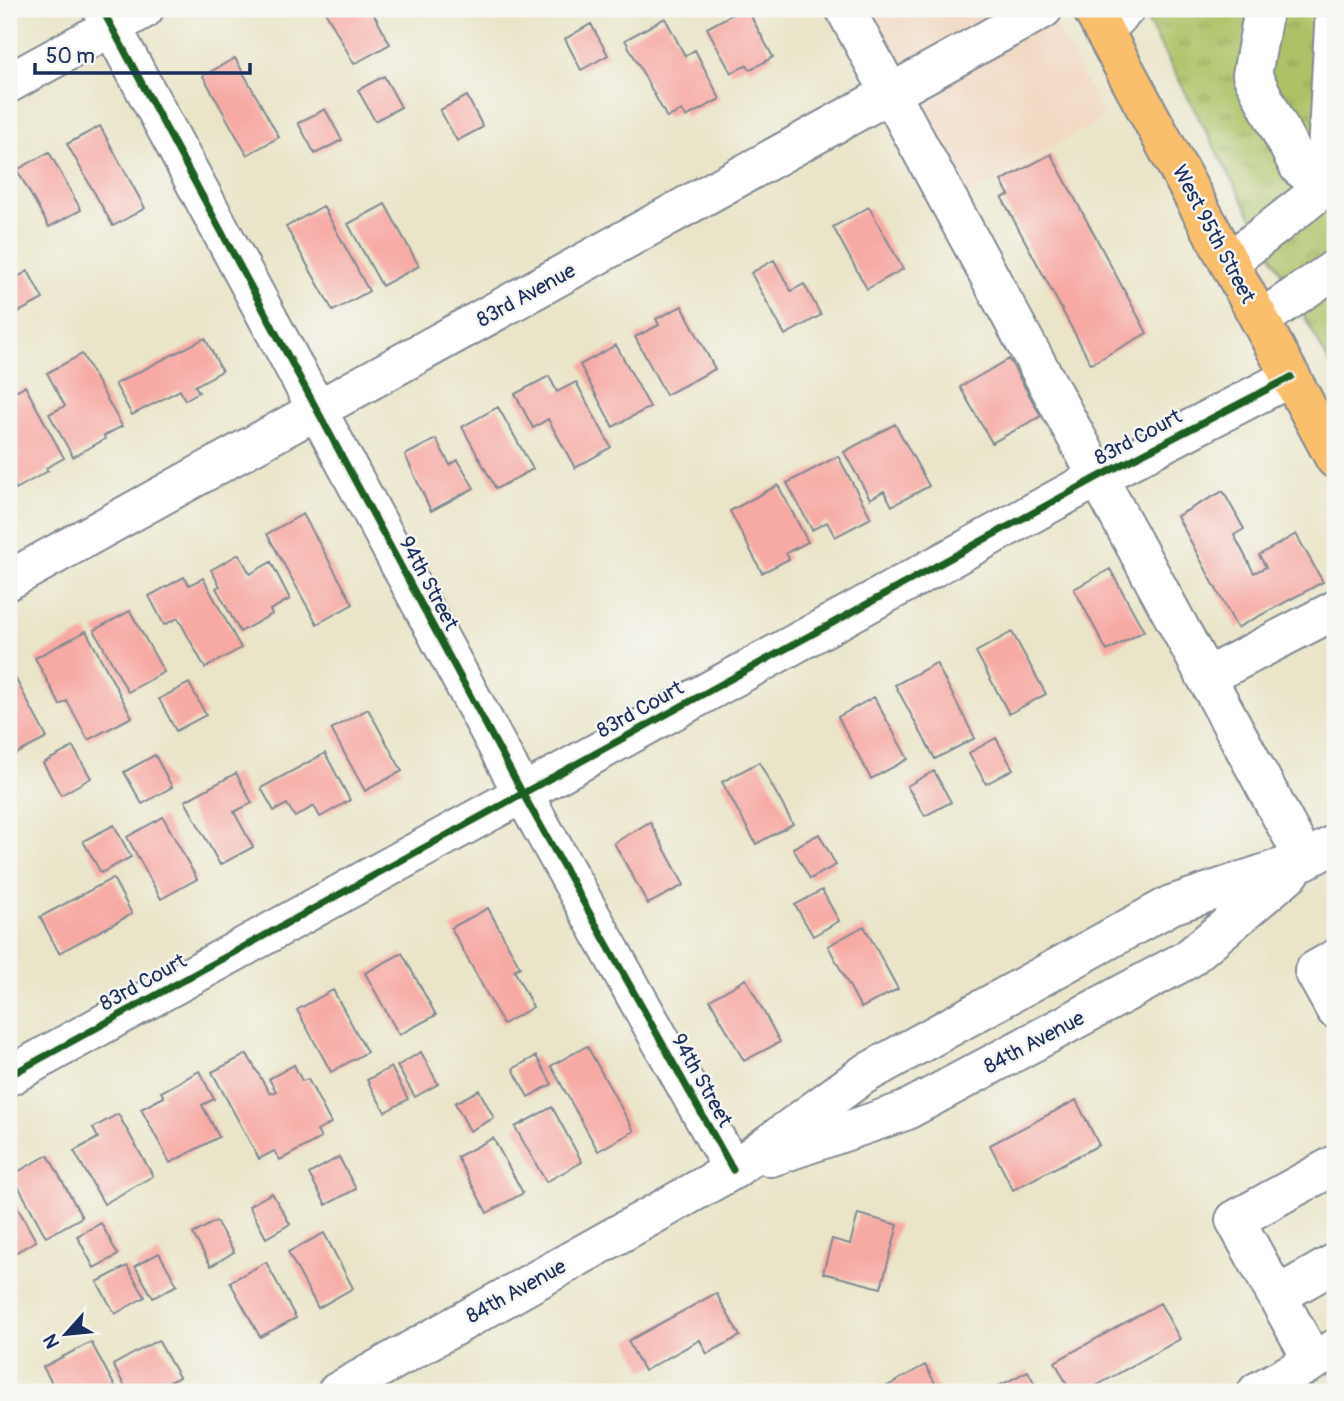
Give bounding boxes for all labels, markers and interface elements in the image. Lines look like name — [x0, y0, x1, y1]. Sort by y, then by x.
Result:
scale bar — [35, 32, 250, 76]
text: 50 m — [46, 43, 95, 70]
street label: West 95th Street — [1166, 160, 1262, 308]
street label: 83rd Avenue — [472, 257, 581, 334]
street label: 83rd Court — [1090, 403, 1187, 472]
street label: 94th Street — [393, 532, 465, 635]
street label: 83rd Court — [592, 674, 689, 744]
street label: 83rd Court — [95, 947, 192, 1017]
street label: 84th Avenue — [979, 1004, 1090, 1080]
street label: 94th Street — [665, 1029, 739, 1132]
street label: 84th Avenue — [462, 1253, 572, 1330]
north arrow — [32, 1300, 102, 1370]
text: N — [38, 1330, 65, 1352]

